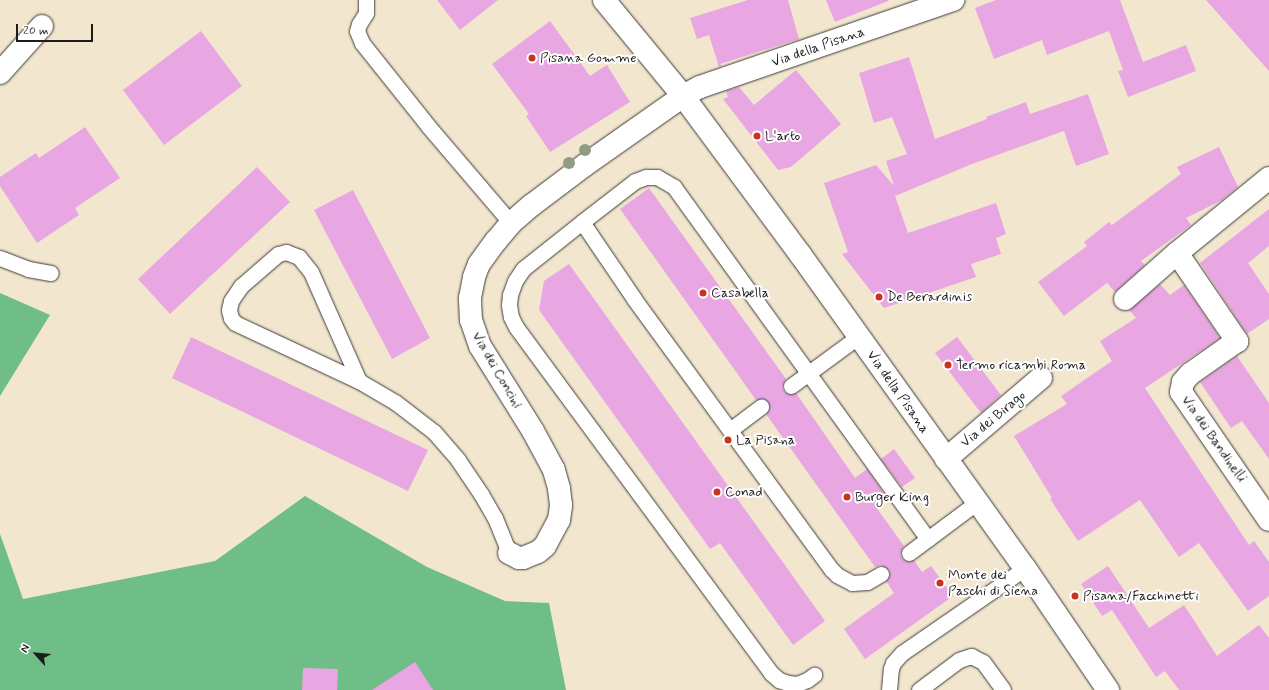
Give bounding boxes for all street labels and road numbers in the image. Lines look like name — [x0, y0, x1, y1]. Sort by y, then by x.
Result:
street label: Via della Pisana — [770, 23, 866, 71]
street label: Via dei Concini — [468, 329, 526, 411]
street label: Via della Pisana — [864, 348, 932, 436]
street label: Via dei Birago — [957, 387, 1029, 451]
street label: Via dei Bandinelli — [1178, 392, 1250, 486]

